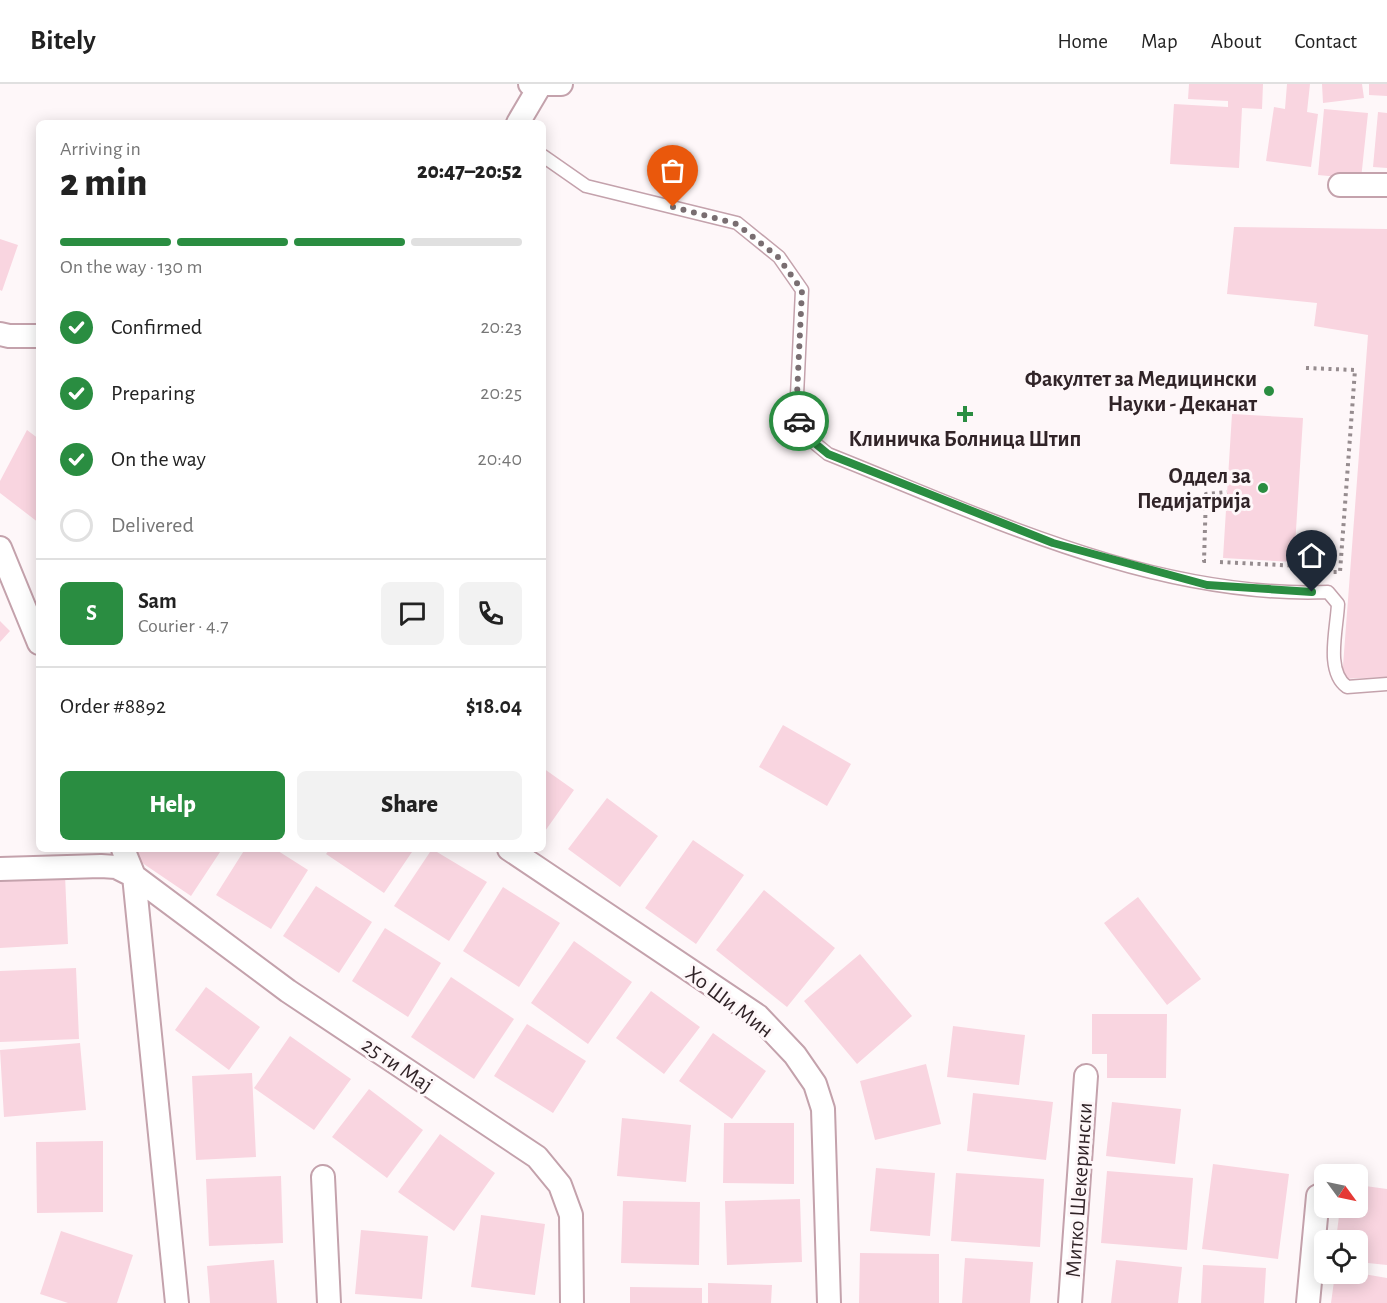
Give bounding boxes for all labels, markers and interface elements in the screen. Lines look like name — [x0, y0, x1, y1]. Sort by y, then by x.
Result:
text: Bitely — [30, 27, 96, 55]
text: Home — [1057, 31, 1108, 52]
text: Map — [1141, 31, 1178, 52]
text: About — [1211, 31, 1261, 52]
text: Contact — [1294, 31, 1357, 52]
text: Arriving in — [60, 139, 141, 159]
pin — [647, 145, 698, 207]
icon: bag — [656, 154, 689, 187]
text: 20:47–20:52 — [417, 160, 522, 182]
text: 2 min — [60, 164, 147, 203]
text: On the way · 130 m — [60, 257, 202, 277]
icon: check — [60, 311, 93, 344]
text: Confirmed — [111, 316, 202, 338]
text: 20:23 — [480, 317, 522, 337]
place label: Факултет за Медицински Науки - Деканат — [1025, 368, 1257, 416]
icon: check — [60, 377, 93, 410]
text: Preparing — [111, 382, 195, 404]
text: 20:25 — [480, 383, 522, 403]
marker: Факултет за Медицински Науки - Деканат — [1262, 384, 1276, 398]
courier — [769, 391, 829, 451]
icon: car — [783, 405, 816, 438]
marker: Клиничка Болница Штип — [956, 405, 974, 423]
place label: Клиничка Болница Штип — [849, 428, 1081, 450]
icon: check — [60, 443, 93, 476]
text: On the way — [111, 448, 206, 470]
text: 20:40 — [478, 449, 522, 469]
place label: Оддел за Педијатрија — [1137, 465, 1251, 513]
marker: Оддел за Педијатрија — [1256, 481, 1270, 495]
text: Delivered — [111, 514, 194, 536]
pin — [1286, 530, 1337, 592]
icon: home — [1295, 539, 1328, 572]
button: chat — [381, 582, 444, 645]
button: phone — [459, 582, 522, 645]
text: Sam — [138, 590, 177, 612]
text: S — [86, 602, 97, 624]
text: Courier · 4.7 — [138, 616, 229, 636]
text: Order #8892 — [60, 695, 166, 717]
text: $18.04 — [466, 695, 522, 717]
button: Help — [60, 771, 285, 840]
button: Share — [297, 771, 522, 840]
street label: Хо Ши Мин — [681, 962, 777, 1042]
street label: 25 ти Мај — [358, 1033, 437, 1096]
street label: Митко Шекерински — [1062, 1102, 1096, 1278]
north arrow — [1314, 1164, 1368, 1218]
map controls — [1314, 1164, 1368, 1284]
button: locate — [1314, 1230, 1368, 1284]

